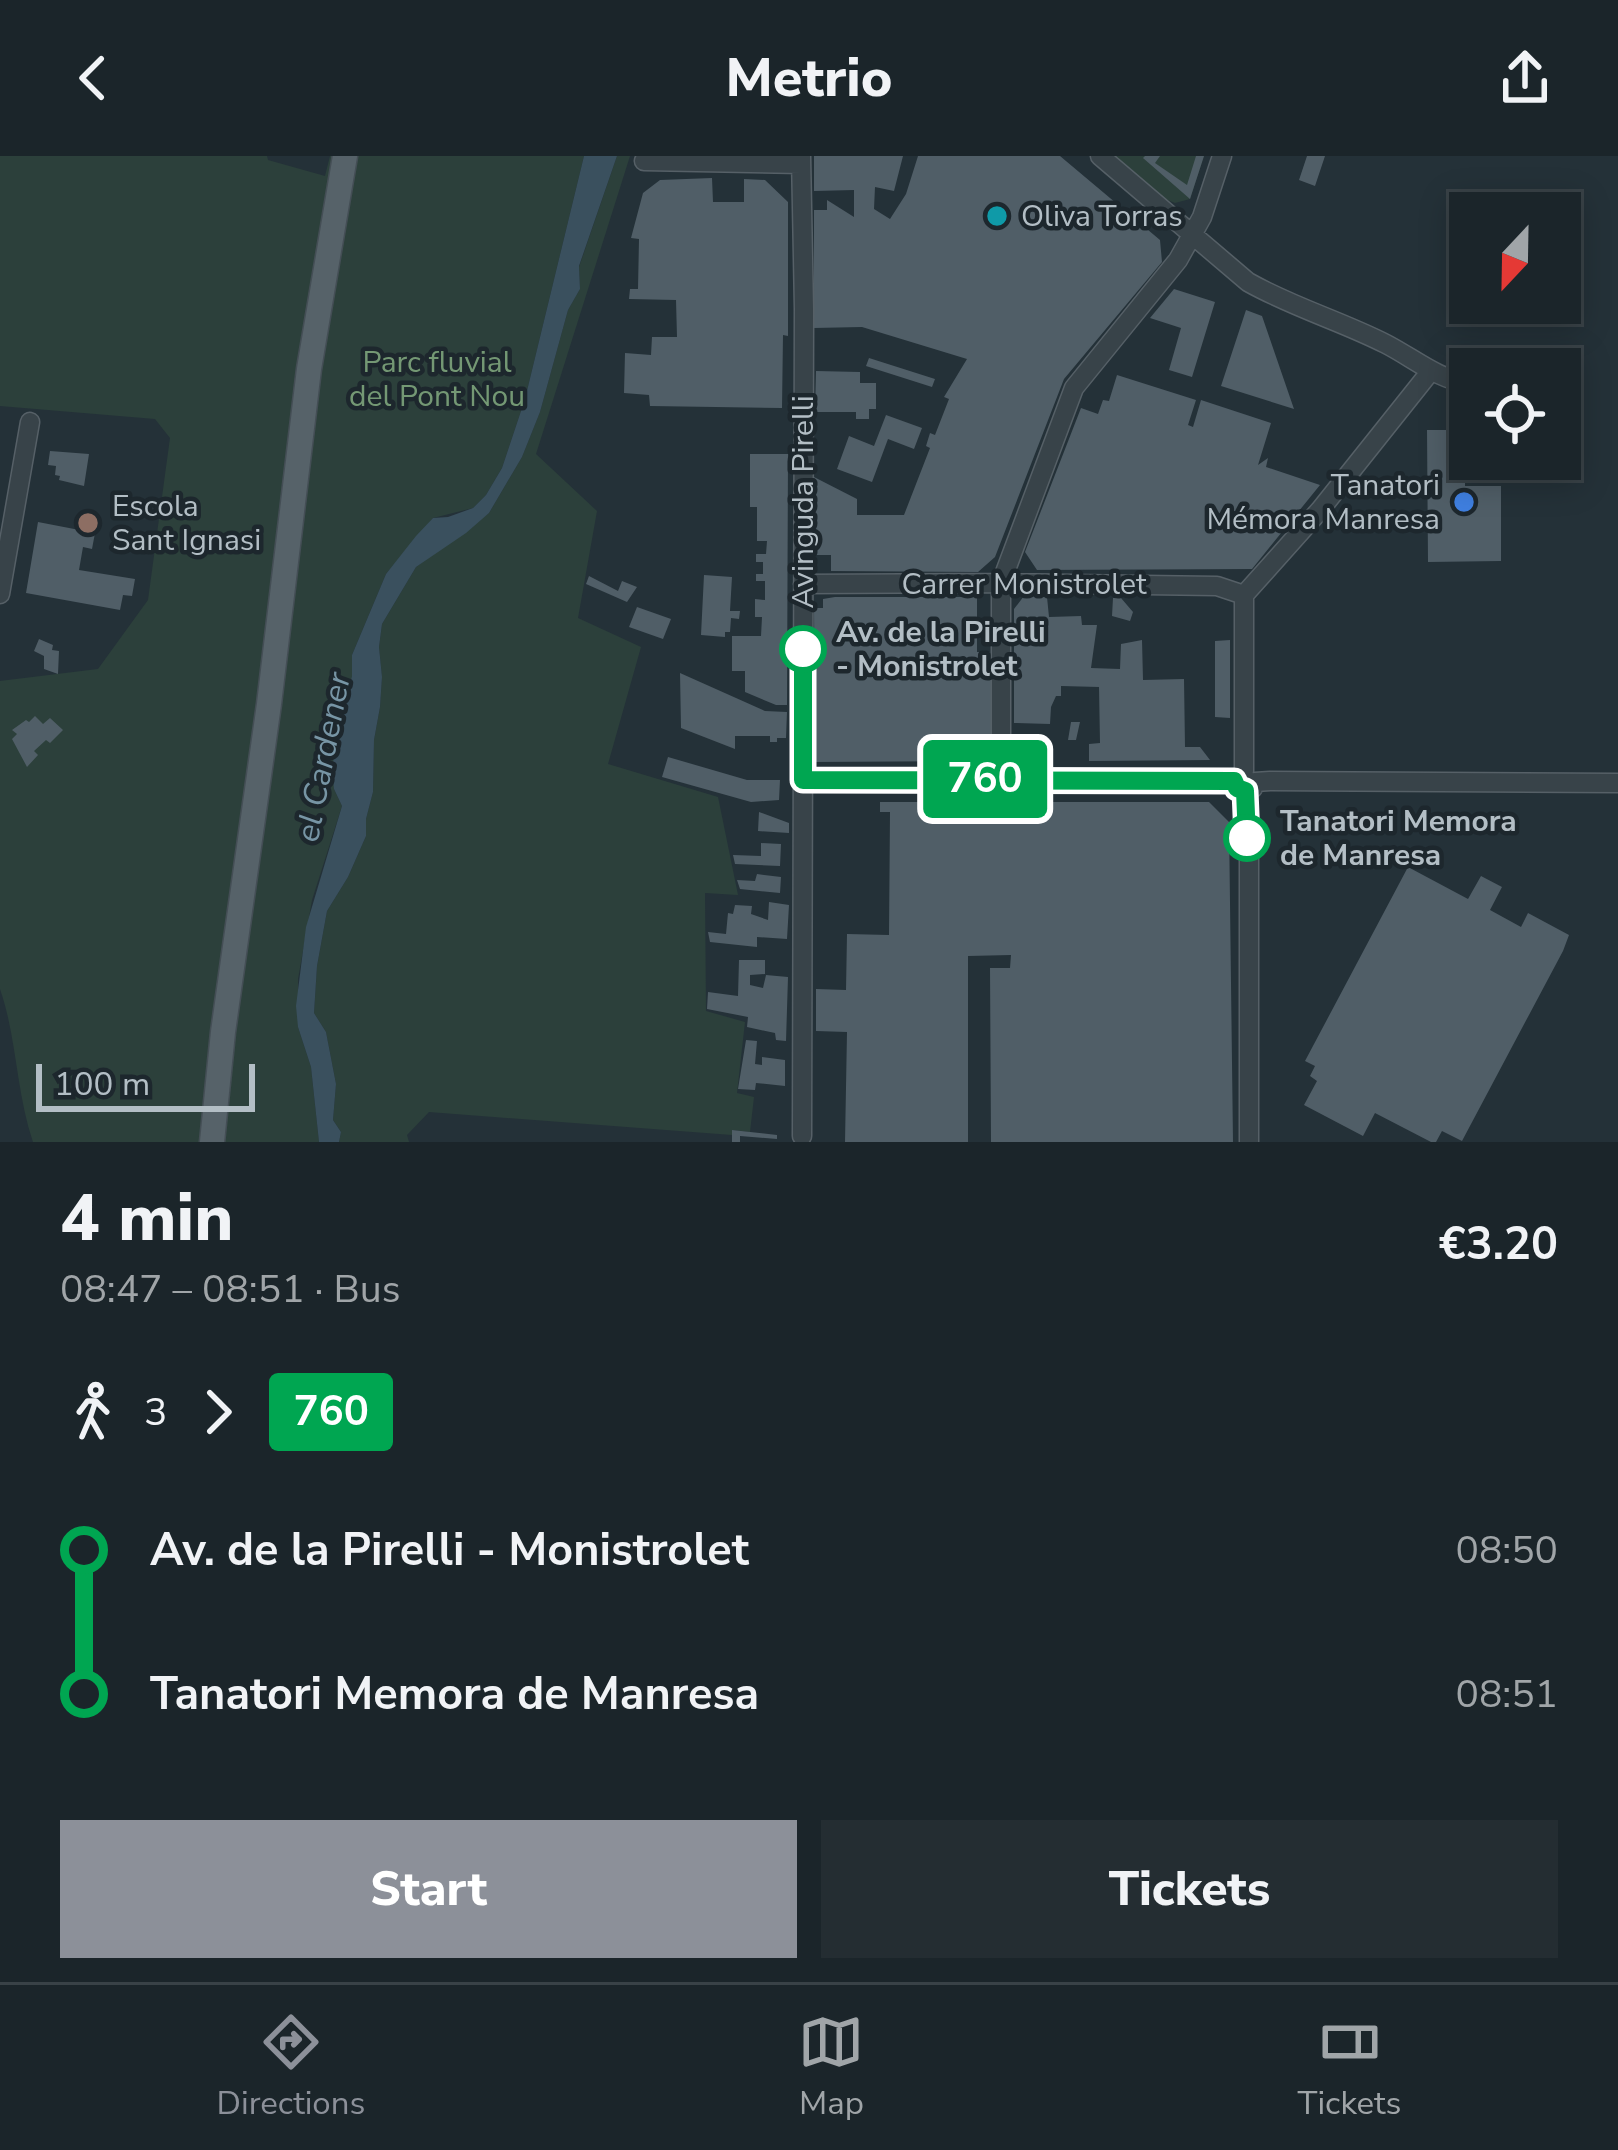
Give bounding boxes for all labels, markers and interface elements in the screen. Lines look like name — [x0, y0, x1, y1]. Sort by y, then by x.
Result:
text: Metrio — [725, 41, 893, 115]
icon: back — [60, 45, 126, 111]
icon: share — [1492, 45, 1558, 111]
north arrow — [1449, 192, 1581, 324]
map controls — [1449, 192, 1581, 480]
place label: Oliva Torras — [1021, 196, 1183, 237]
marker: Oliva Torras — [984, 203, 1010, 229]
park label: Parc fluvial del Pont Nou — [349, 342, 525, 417]
button: locate — [1449, 348, 1581, 480]
street label: Avinguda Pirelli — [783, 395, 824, 609]
place label: Tanatori Mémora Manresa — [1206, 465, 1440, 540]
place label: Escola Sant Ignasi — [112, 486, 261, 561]
marker: Tanatori Mémora Manresa — [1451, 489, 1477, 515]
marker: Escola Sant Ignasi — [75, 510, 101, 536]
street label: Carrer Monistrolet — [902, 564, 1147, 605]
place label: Av. de la Pirelli - Monistrolet — [836, 612, 1046, 687]
marker: Av. de la Pirelli - Monistrolet — [781, 627, 825, 671]
water label: el Cardener — [285, 668, 362, 846]
line badge: 760 — [916, 740, 1054, 818]
text: 760 — [947, 750, 1023, 807]
place label: Tanatori Memora de Manresa — [1280, 801, 1517, 876]
marker: Tanatori Memora de Manresa — [1225, 816, 1269, 860]
scale bar — [36, 1058, 255, 1111]
text: 100 m — [54, 1062, 150, 1107]
text: 4 min — [60, 1173, 234, 1263]
text: €3.20 — [1439, 1214, 1558, 1275]
text: 08:47 – 08:51 · Bus — [60, 1263, 400, 1316]
icon: walk — [60, 1379, 126, 1445]
icon: forward — [185, 1379, 251, 1445]
text: 760 — [293, 1383, 369, 1440]
text: 3 — [144, 1386, 167, 1439]
text: Av. de la Pirelli - Monistrolet — [150, 1520, 749, 1581]
text: 08:50 — [1456, 1524, 1558, 1577]
text: Tanatori Memora de Manresa — [150, 1664, 759, 1725]
text: 08:51 — [1456, 1668, 1558, 1721]
button: Start — [60, 1820, 797, 1958]
button: Tickets — [821, 1820, 1558, 1958]
tab: Directions — [217, 2009, 365, 2126]
tab: Map — [798, 2009, 864, 2126]
tab: Tickets — [1298, 2009, 1401, 2126]

